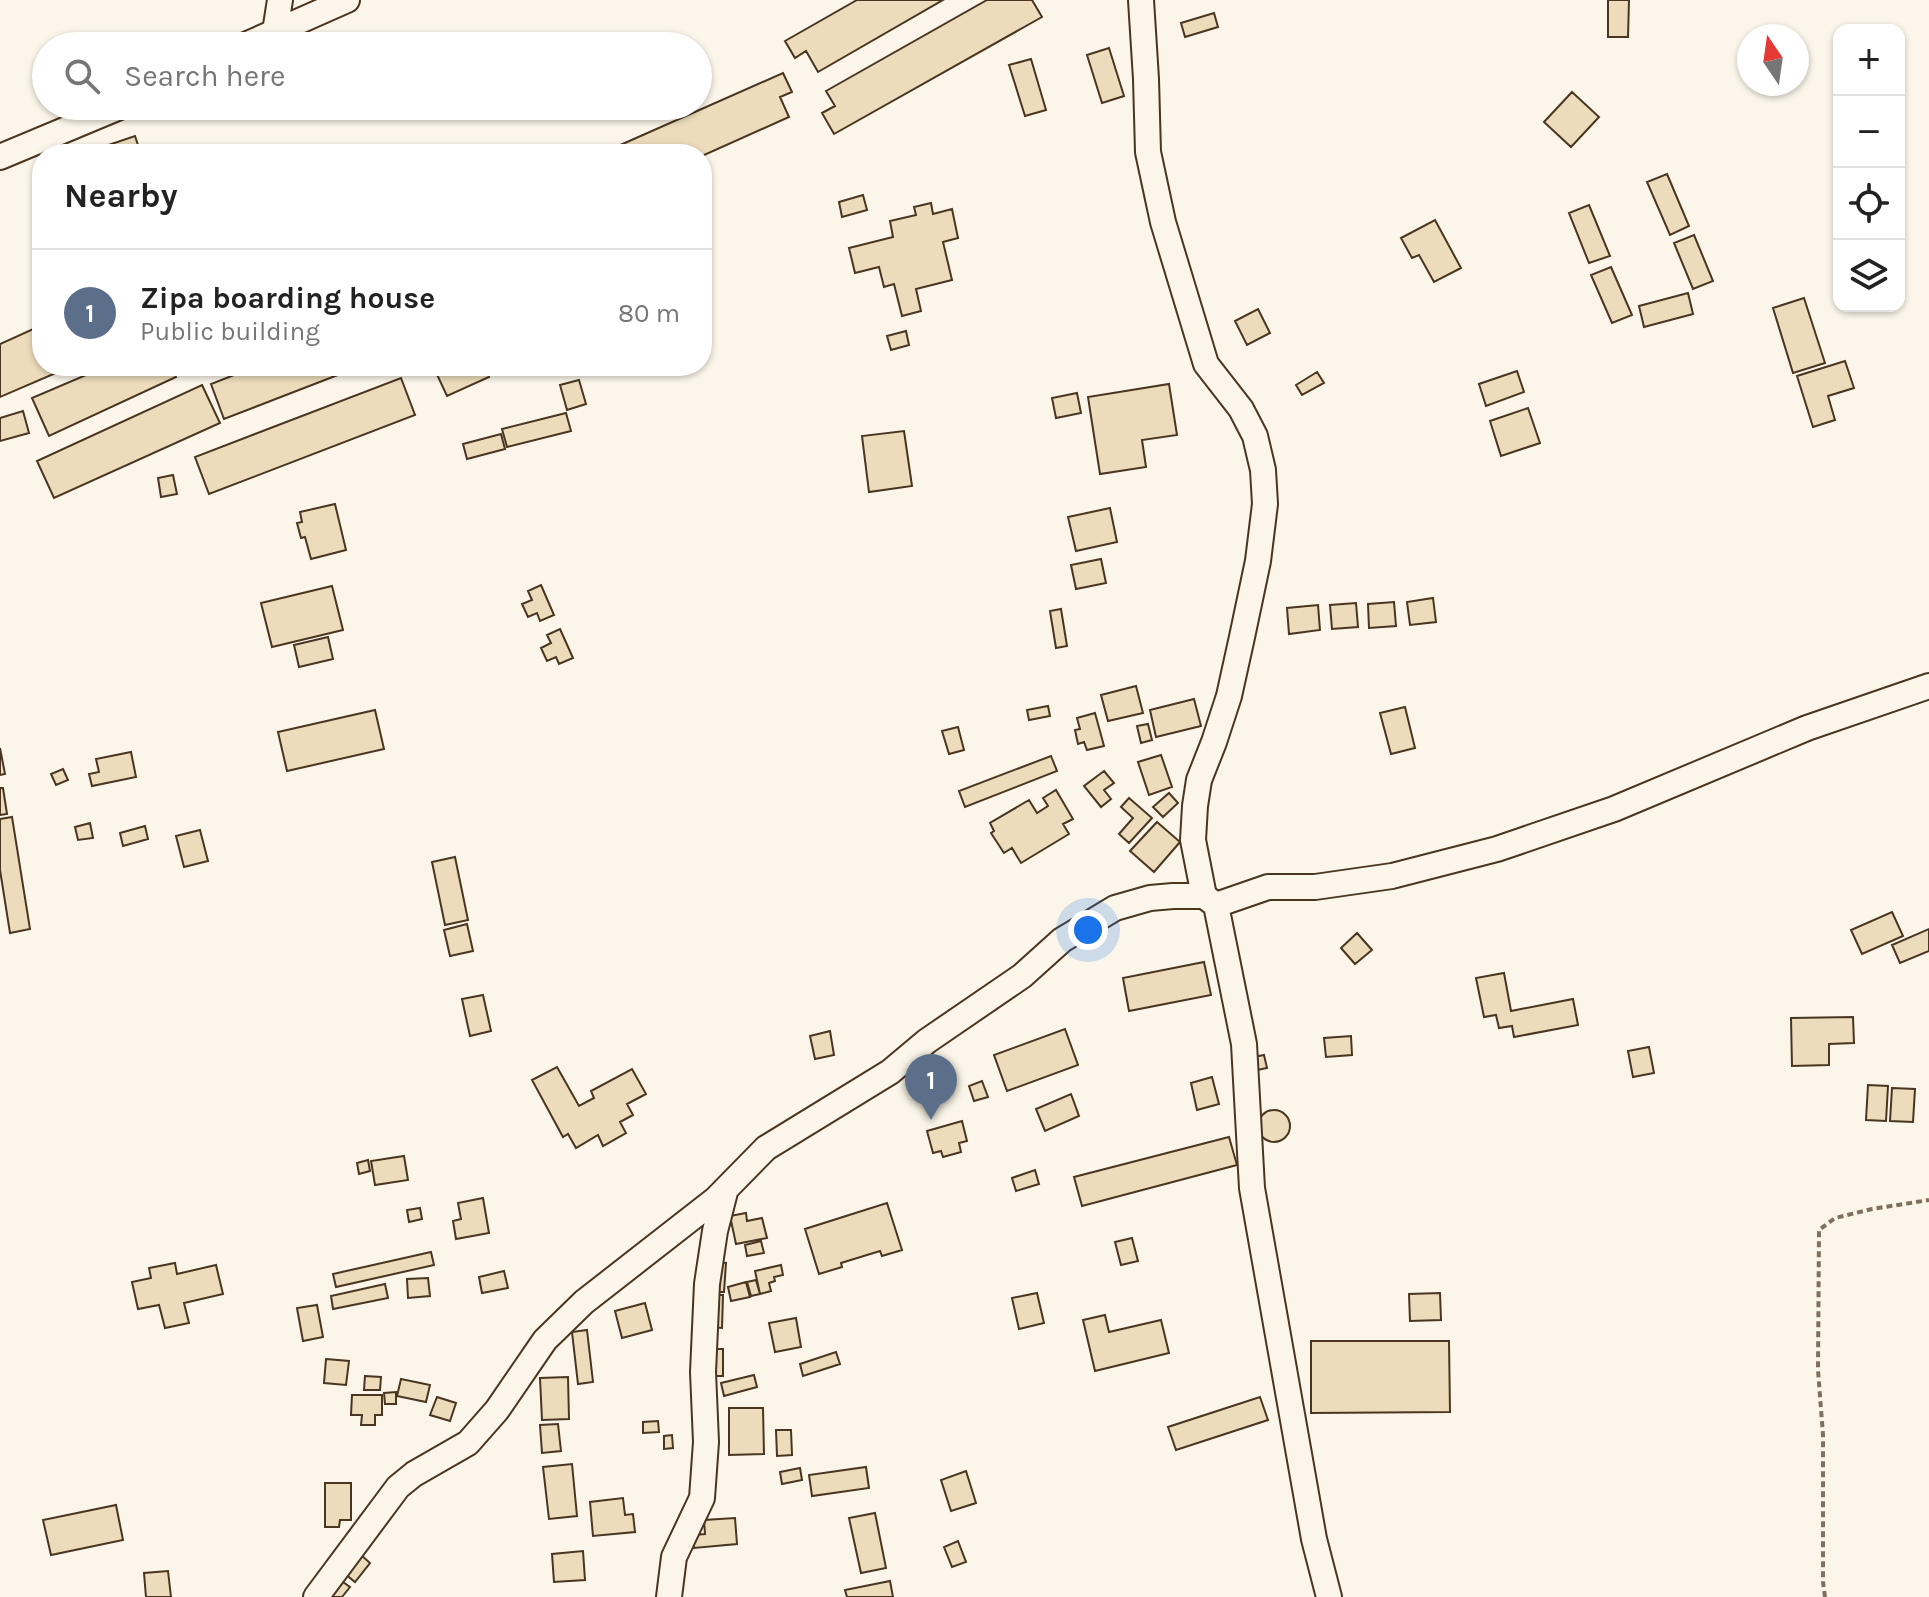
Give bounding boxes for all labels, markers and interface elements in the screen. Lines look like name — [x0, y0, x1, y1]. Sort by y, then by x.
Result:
north arrow — [1737, 24, 1809, 96]
map controls — [1833, 24, 1905, 312]
button: + — [1833, 24, 1905, 96]
search box — [32, 32, 712, 120]
icon: search — [60, 54, 104, 98]
text: Search here — [124, 58, 285, 94]
button: − — [1833, 96, 1905, 168]
button: locate — [1833, 168, 1905, 240]
text: Nearby — [64, 176, 178, 216]
button: layers — [1833, 240, 1905, 312]
text: Zipa boarding house — [140, 280, 435, 316]
text: 1 — [85, 298, 95, 329]
text: 80 m — [618, 298, 680, 329]
text: Public building — [140, 316, 320, 347]
your location — [1068, 910, 1108, 950]
pin: 1 — [905, 1054, 957, 1120]

